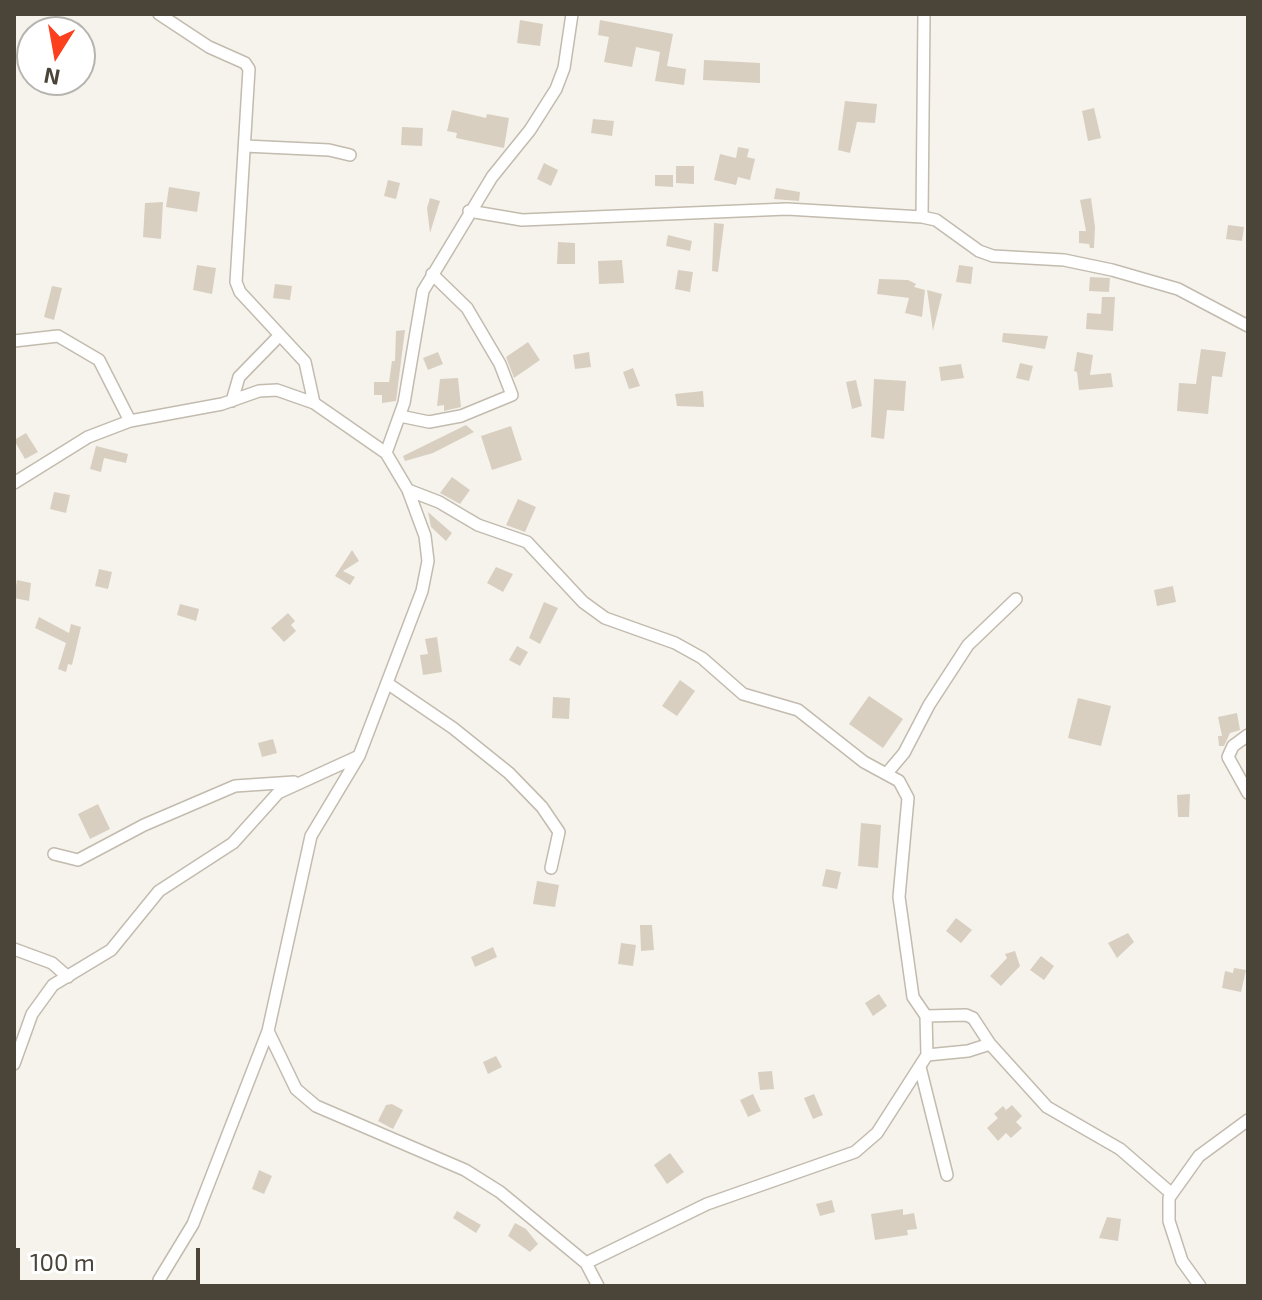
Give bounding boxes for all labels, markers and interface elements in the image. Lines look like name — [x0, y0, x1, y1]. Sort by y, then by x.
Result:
north arrow — [16, 16, 96, 96]
text: N — [42, 63, 62, 92]
scale bar — [20, 1232, 204, 1282]
text: 100 m — [30, 1247, 95, 1276]

